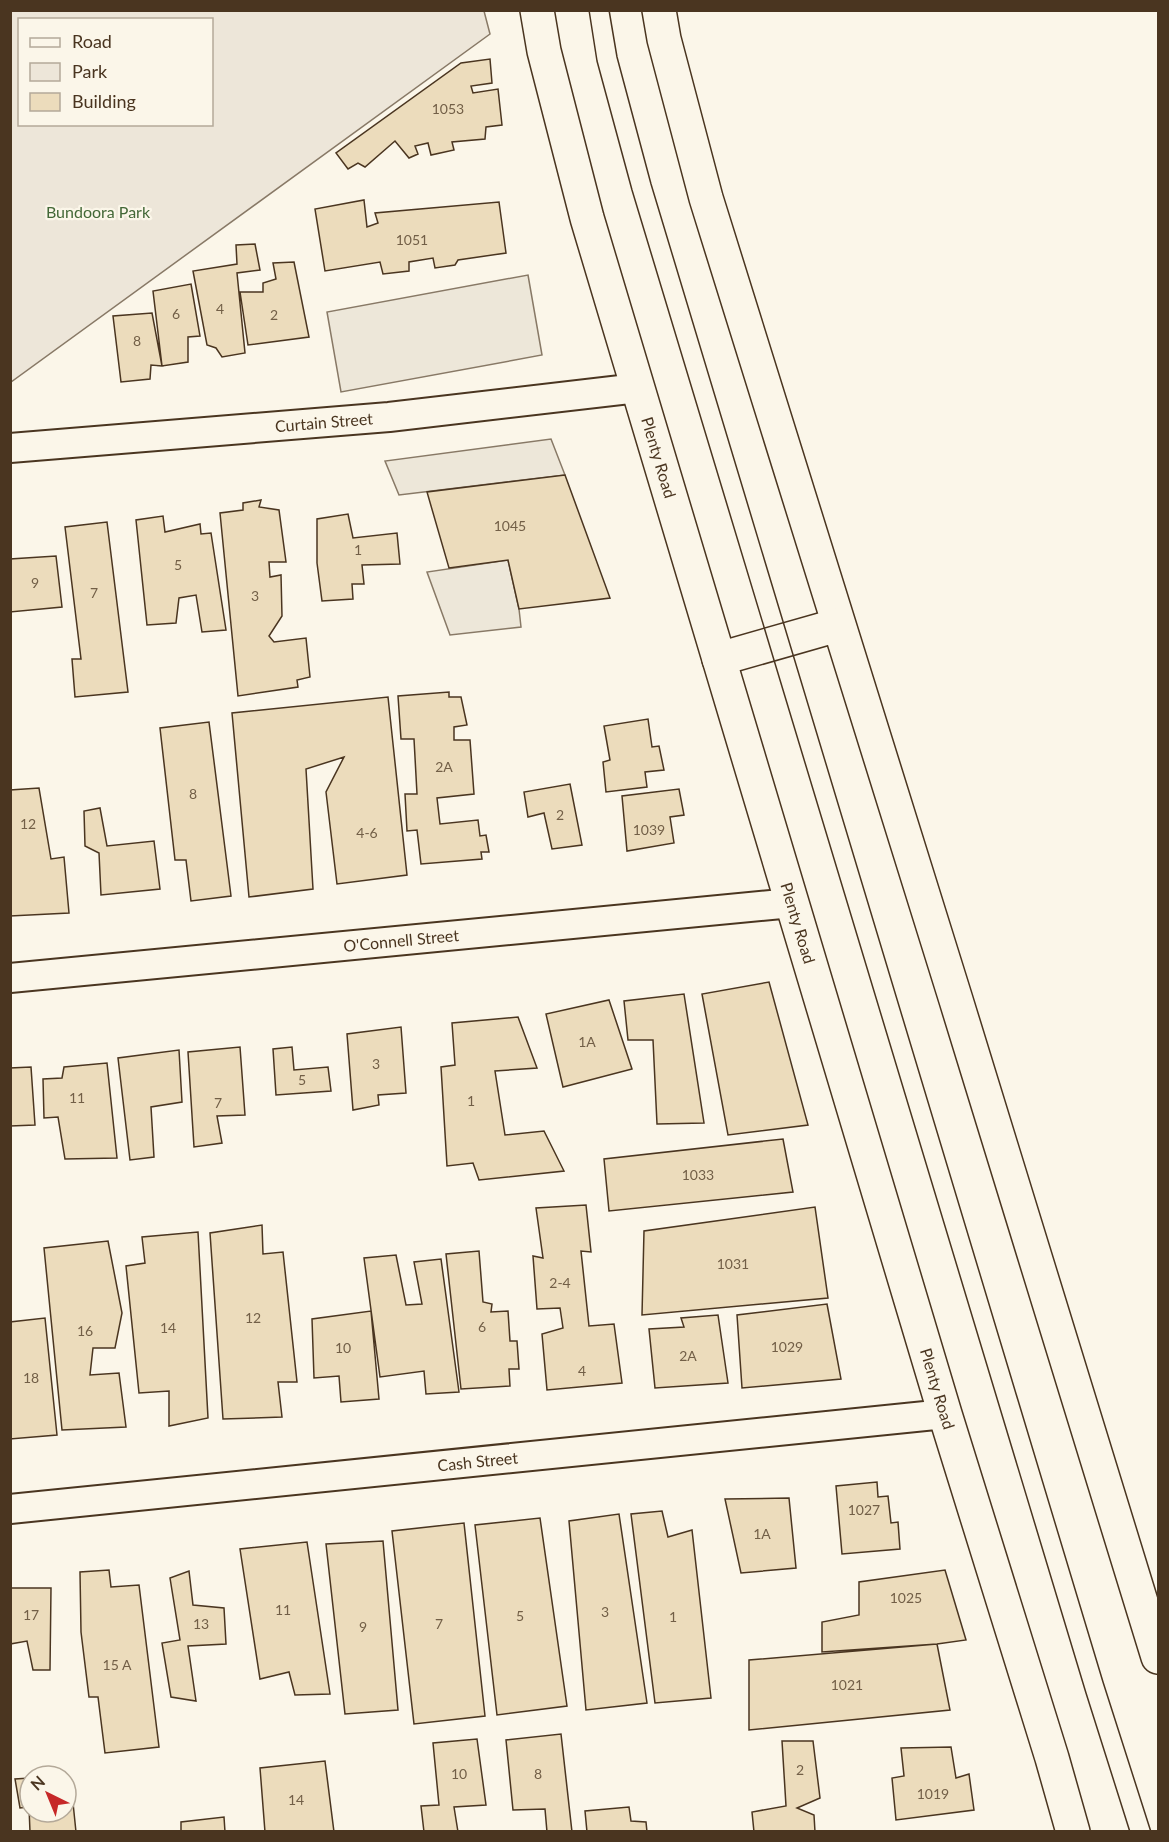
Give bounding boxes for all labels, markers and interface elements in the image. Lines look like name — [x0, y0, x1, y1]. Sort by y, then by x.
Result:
legend — [18, 18, 213, 126]
text: Road — [72, 30, 112, 52]
text: Park — [72, 60, 108, 82]
text: Building — [72, 90, 136, 112]
house number: 1053 — [432, 100, 464, 117]
park label: Bundoora Park — [46, 202, 151, 221]
house number: 1051 — [396, 231, 428, 248]
house number: 4 — [216, 300, 224, 317]
house number: 6 — [172, 305, 180, 322]
house number: 2 — [270, 306, 278, 323]
house number: 8 — [133, 332, 141, 349]
street label: Curtain Street — [274, 408, 374, 435]
street label: Plenty Road — [638, 414, 680, 500]
house number: 1045 — [494, 517, 526, 534]
house number: 1 — [354, 541, 362, 558]
house number: 5 — [174, 556, 182, 573]
house number: 9 — [31, 574, 39, 591]
house number: 7 — [90, 584, 98, 601]
house number: 3 — [251, 587, 259, 604]
house number: 2A — [435, 758, 453, 775]
house number: 8 — [189, 785, 197, 802]
house number: 2 — [556, 806, 564, 823]
house number: 12 — [20, 815, 36, 832]
house number: 1039 — [633, 821, 665, 838]
house number: 4-6 — [356, 824, 378, 841]
street label: Plenty Road — [777, 880, 820, 966]
street label: O'Connell Street — [343, 925, 460, 955]
house number: 1A — [578, 1033, 596, 1050]
house number: 3 — [372, 1055, 380, 1072]
house number: 5 — [298, 1071, 306, 1088]
house number: 11 — [69, 1089, 85, 1106]
house number: 1 — [467, 1092, 475, 1109]
house number: 7 — [214, 1094, 222, 1111]
house number: 1033 — [682, 1166, 714, 1183]
house number: 1031 — [717, 1255, 749, 1272]
house number: 2-4 — [549, 1274, 571, 1291]
house number: 12 — [245, 1309, 261, 1326]
house number: 6 — [478, 1318, 486, 1335]
house number: 14 — [160, 1319, 176, 1336]
house number: 16 — [77, 1322, 93, 1339]
house number: 1029 — [771, 1338, 803, 1355]
house number: 10 — [335, 1339, 351, 1356]
street label: Plenty Road — [917, 1346, 959, 1431]
house number: 2A — [679, 1347, 697, 1364]
house number: 4 — [578, 1362, 586, 1379]
house number: 18 — [23, 1369, 39, 1386]
street label: Cash Street — [436, 1447, 519, 1475]
house number: 1027 — [848, 1501, 880, 1518]
house number: 1A — [753, 1525, 771, 1542]
house number: 1025 — [890, 1589, 922, 1606]
house number: 11 — [275, 1601, 291, 1618]
house number: 3 — [601, 1603, 609, 1620]
house number: 17 — [23, 1606, 39, 1623]
house number: 5 — [516, 1607, 524, 1624]
house number: 1 — [669, 1608, 677, 1625]
house number: 13 — [193, 1615, 209, 1632]
house number: 7 — [435, 1615, 443, 1632]
house number: 9 — [359, 1618, 367, 1635]
house number: 15 A — [103, 1656, 132, 1673]
house number: 1021 — [831, 1676, 863, 1693]
house number: 2 — [796, 1761, 804, 1778]
north arrow — [18, 1764, 78, 1824]
house number: 10 — [451, 1765, 467, 1782]
house number: 8 — [534, 1765, 542, 1782]
text: N — [26, 1772, 48, 1794]
house number: 1019 — [917, 1785, 949, 1802]
house number: 14 — [288, 1791, 304, 1808]

